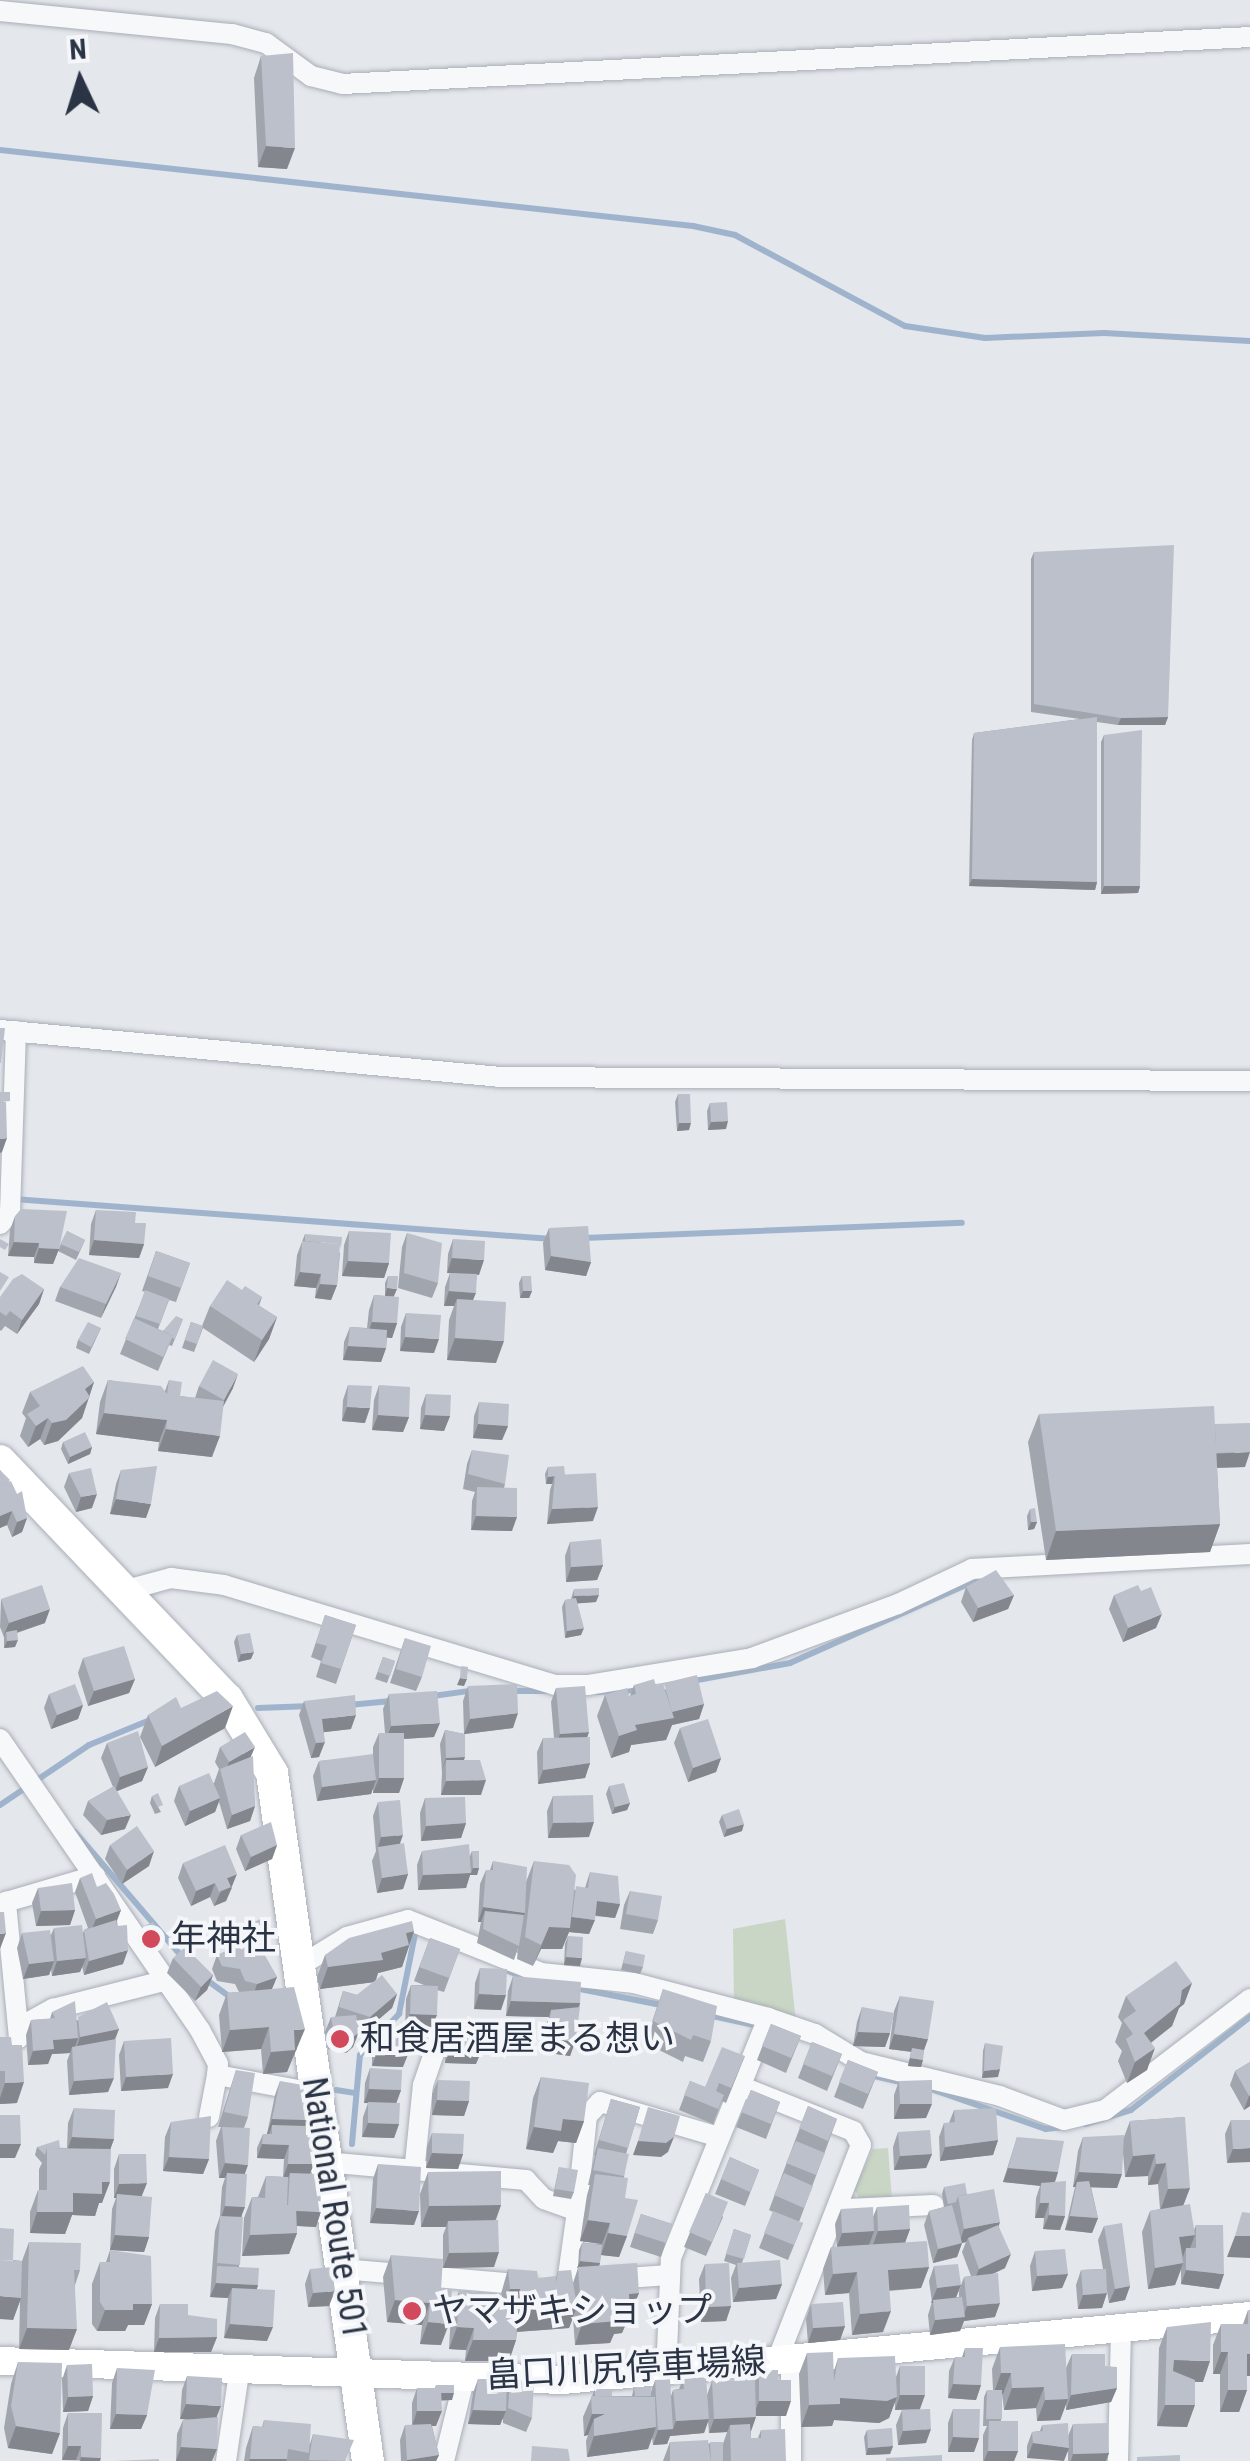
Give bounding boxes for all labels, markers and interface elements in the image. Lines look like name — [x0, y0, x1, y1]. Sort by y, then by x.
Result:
north arrow — [30, 30, 130, 130]
text: N — [68, 33, 88, 67]
place label: 年神社 — [171, 1918, 276, 1960]
marker: 年神社 — [140, 1928, 162, 1950]
place label: 和食居酒屋まる想い — [360, 2018, 675, 2060]
marker: 和食居酒屋まる想い — [329, 2028, 351, 2050]
street label: National Route 501 — [293, 2074, 375, 2342]
place label: ヤマザキショップ — [432, 2290, 712, 2332]
marker: ヤマザキショップ — [401, 2300, 423, 2322]
street label: 畠口川尻停車場線 — [485, 2341, 767, 2397]

